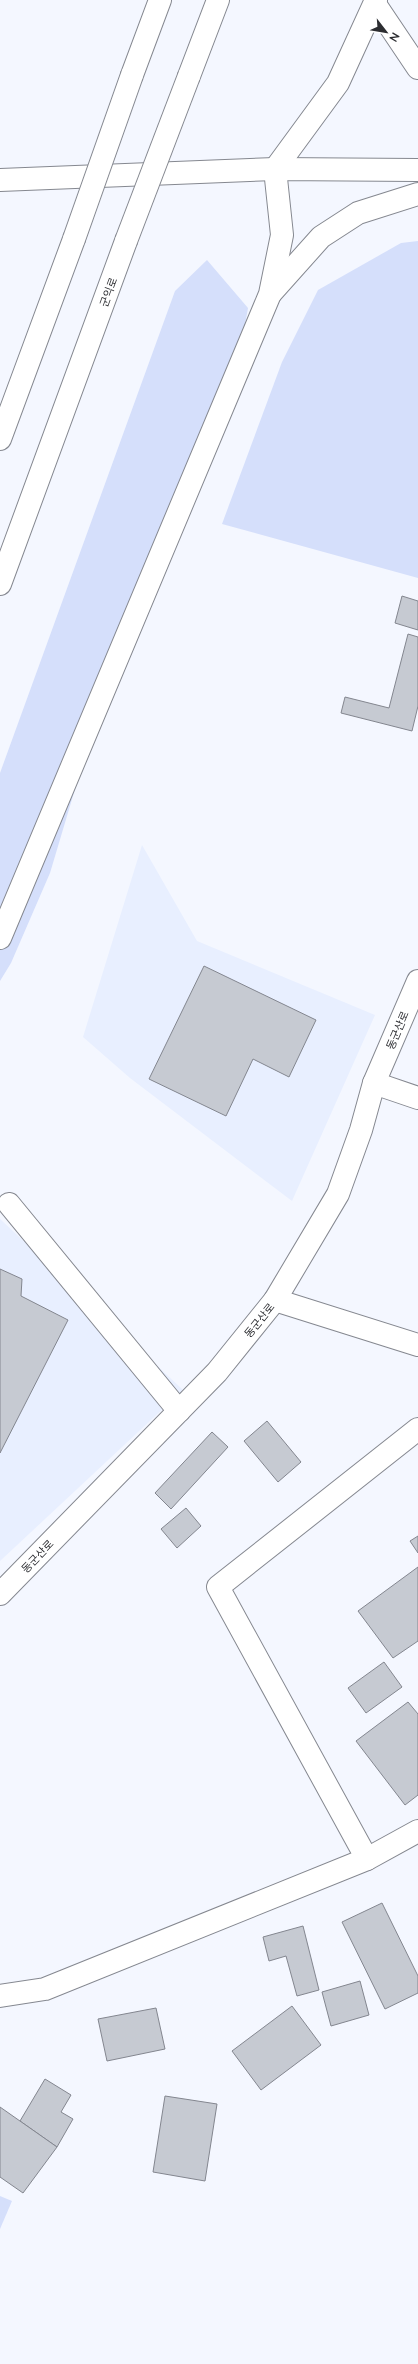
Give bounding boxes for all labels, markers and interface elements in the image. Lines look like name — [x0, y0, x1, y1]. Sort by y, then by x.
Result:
north arrow — [366, 12, 406, 52]
text: N — [387, 30, 403, 44]
street label: 군익로 — [97, 276, 119, 308]
street label: 동군산로 — [383, 1009, 411, 1051]
street label: 동군산로 — [241, 1300, 277, 1340]
street label: 동군산로 — [18, 1537, 56, 1575]

